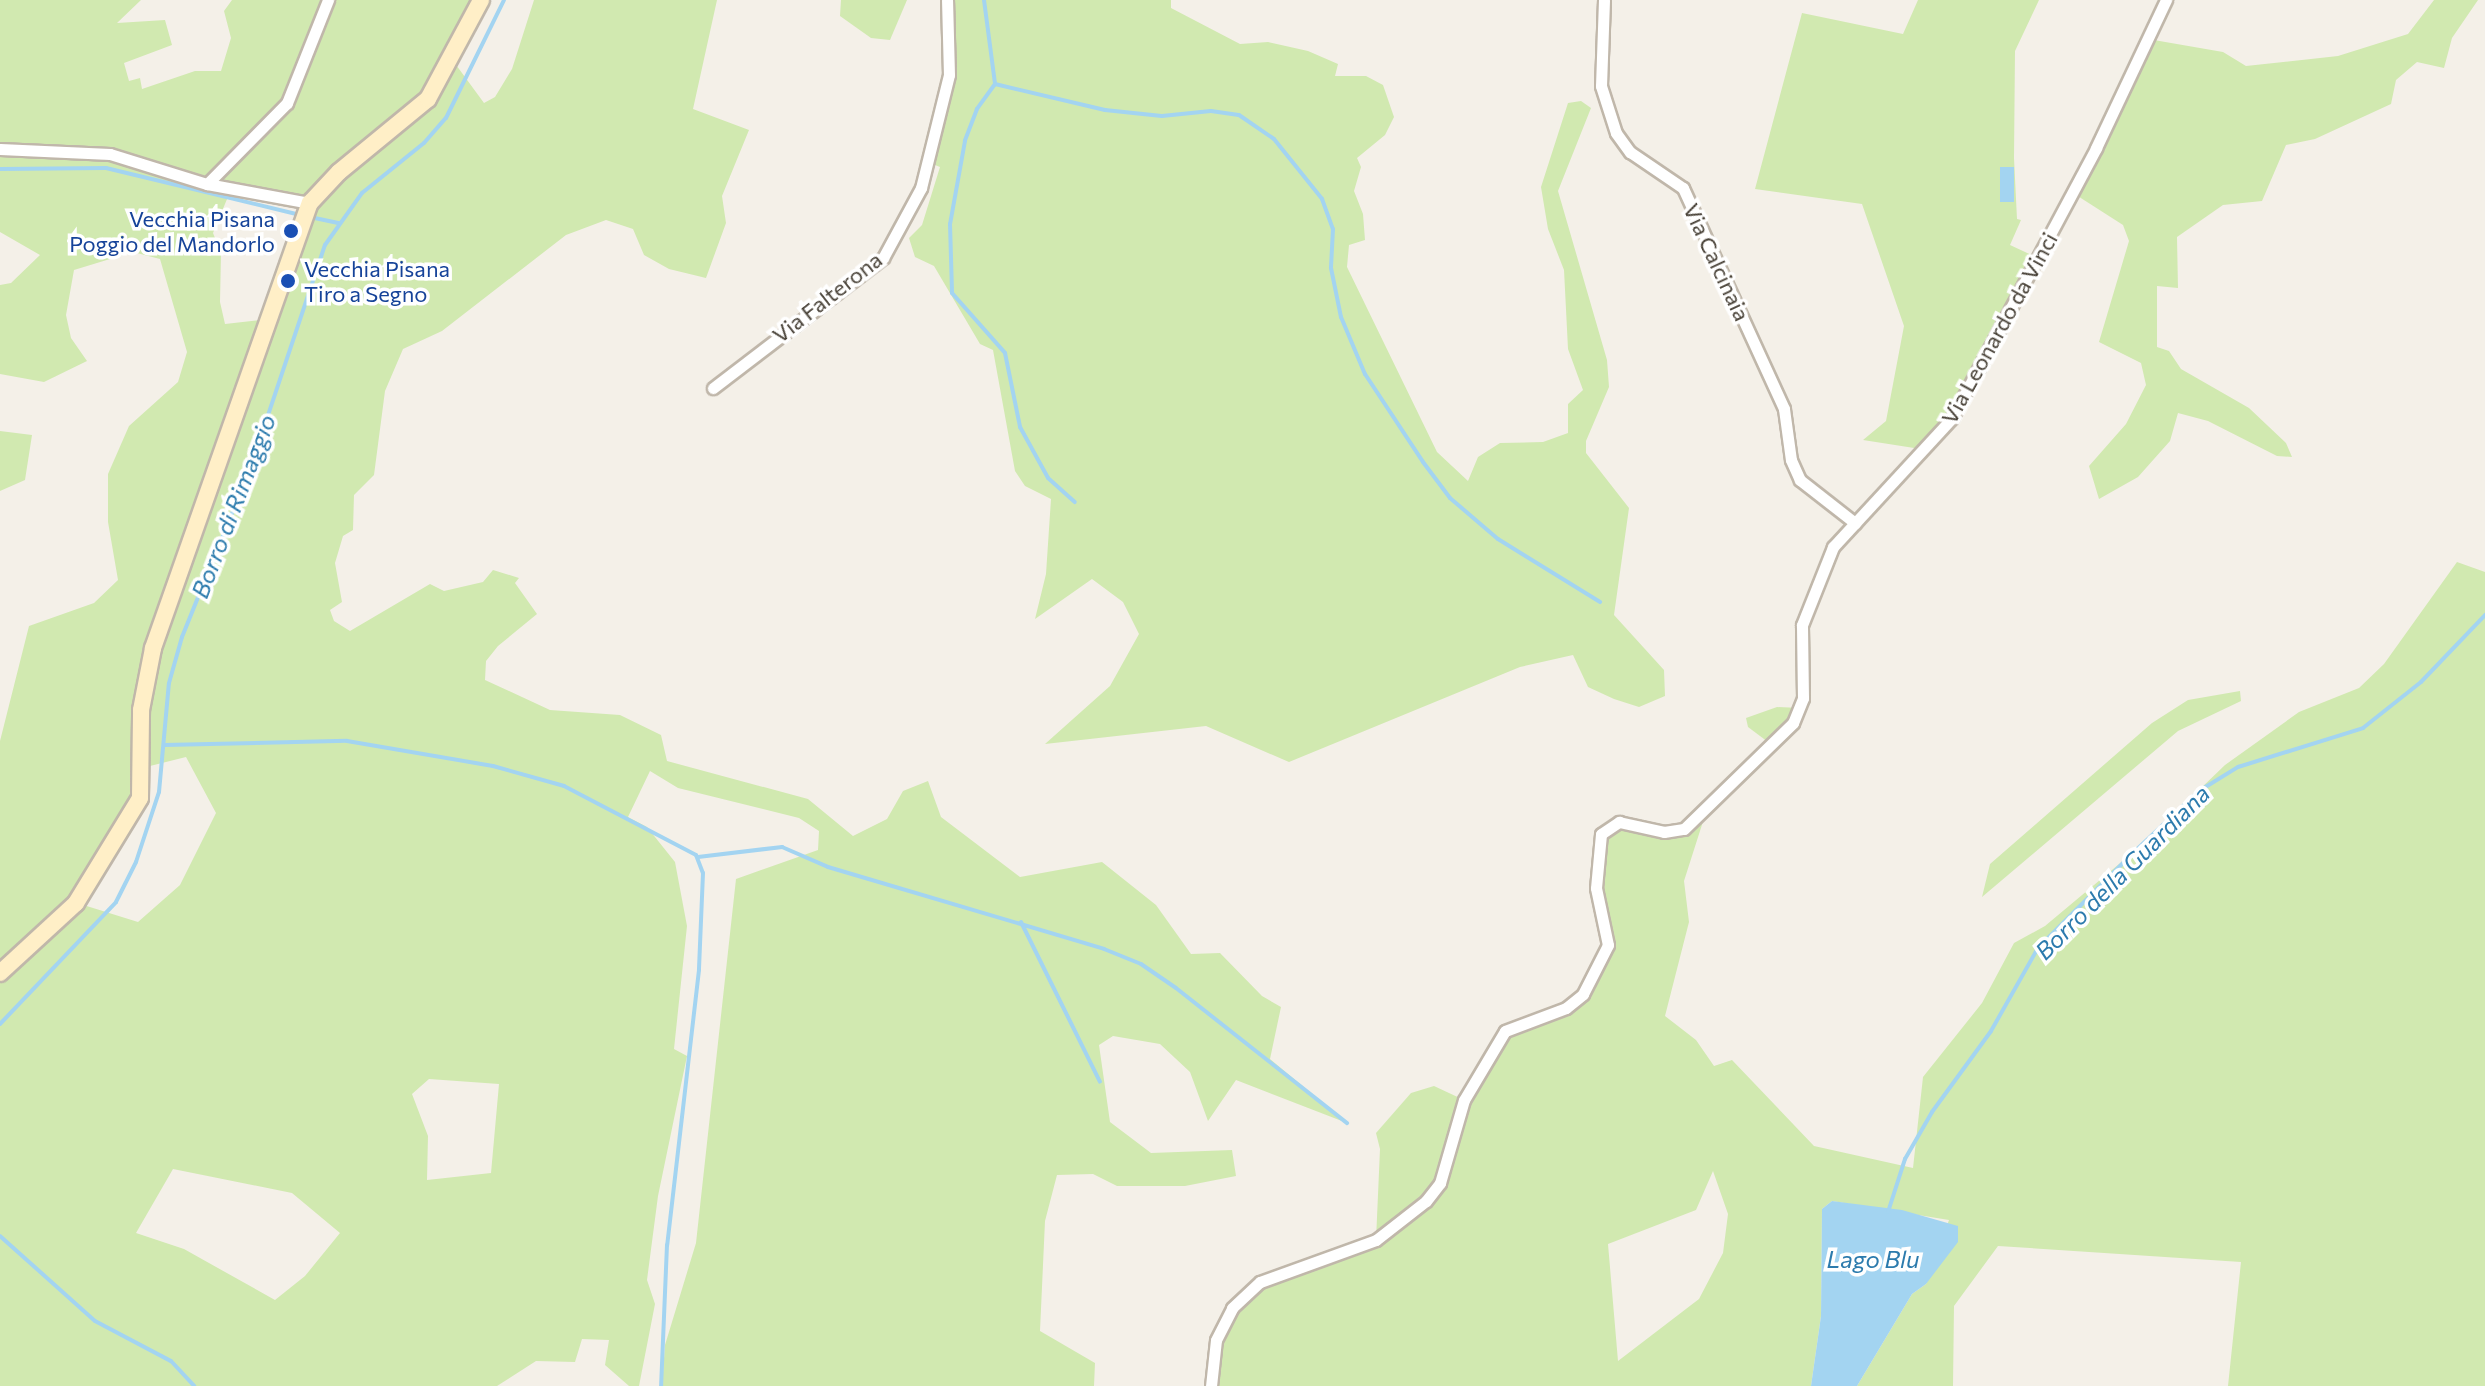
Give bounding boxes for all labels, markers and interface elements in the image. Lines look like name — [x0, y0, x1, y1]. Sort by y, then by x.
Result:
street label: Via Calcinaia — [1678, 199, 1756, 325]
place label: Vecchia Pisana Poggio del Mandorlo — [69, 205, 275, 256]
marker: Vecchia Pisana Poggio del Mandorlo — [282, 222, 300, 240]
street label: Via Leonardo da Vinci — [1935, 228, 2063, 428]
street label: Via Falterona — [767, 246, 887, 348]
place label: Vecchia Pisana Tiro a Segno — [304, 255, 450, 306]
marker: Vecchia Pisana Tiro a Segno — [279, 272, 297, 290]
water label: Borro di Rimaggio — [185, 410, 281, 602]
water label: Borro della Guardiana — [2029, 779, 2215, 965]
water label: Lago Blu — [1827, 1245, 1919, 1273]

